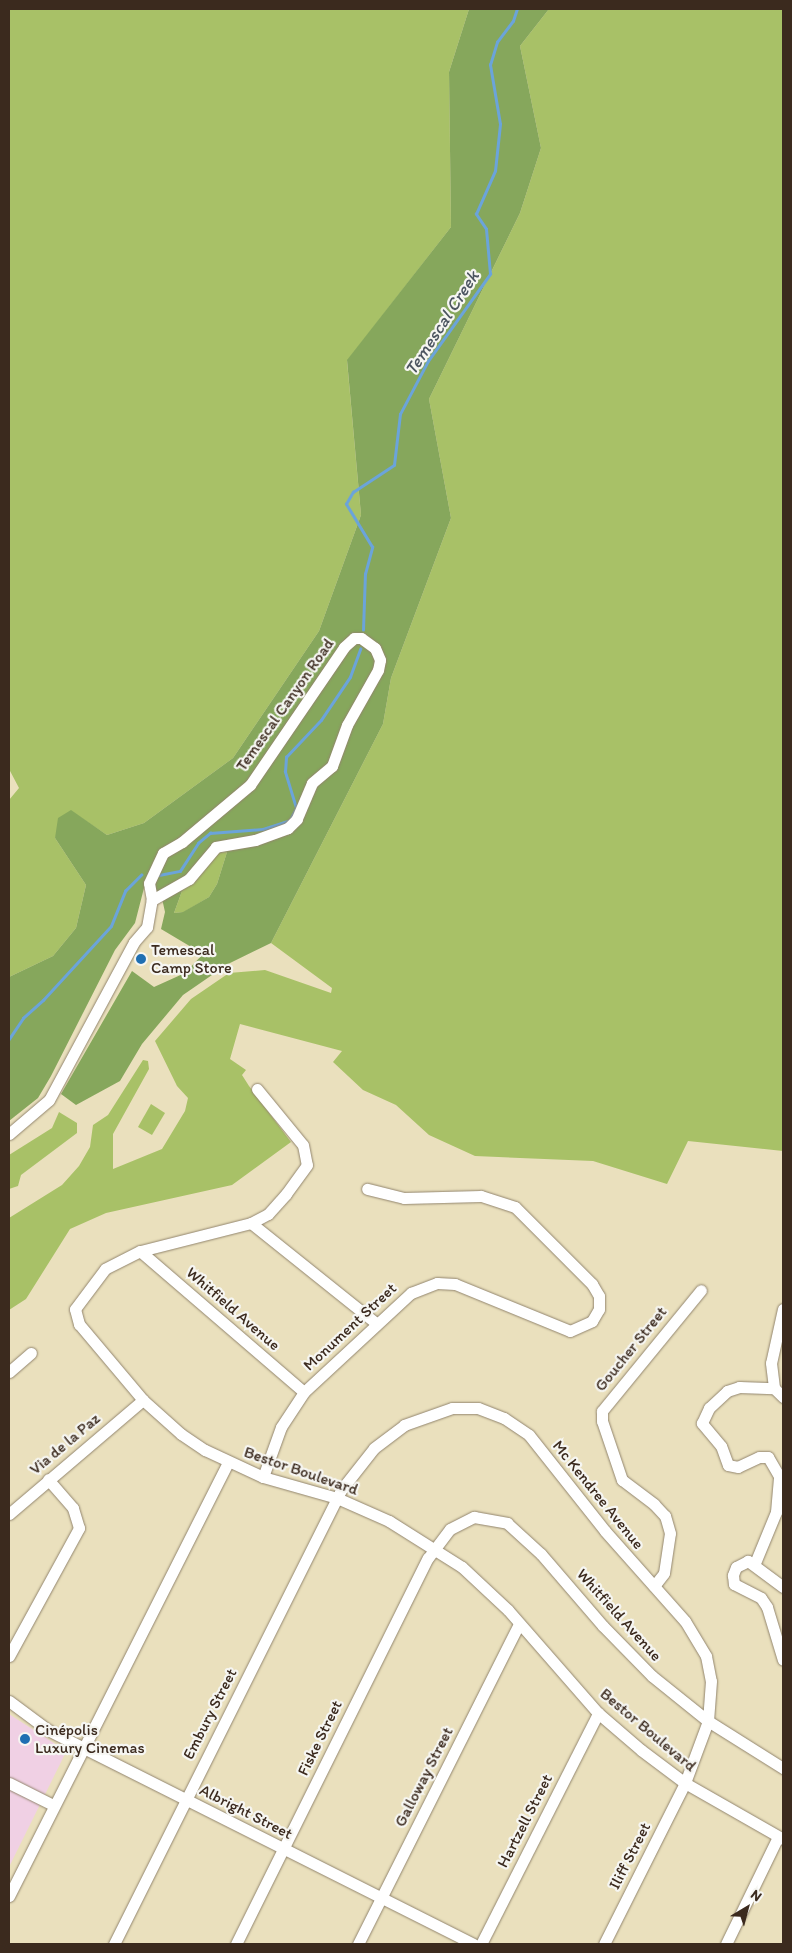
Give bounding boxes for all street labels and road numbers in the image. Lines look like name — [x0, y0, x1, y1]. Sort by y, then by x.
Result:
street label: Temescal Canyon Road — [232, 635, 338, 775]
street label: Whitfield Avenue — [183, 1263, 283, 1355]
street label: Monument Street — [300, 1279, 400, 1375]
street label: Goucher Street — [591, 1303, 671, 1395]
street label: Via de la Paz — [26, 1409, 104, 1479]
street label: Mc Kendree Avenue — [548, 1437, 648, 1553]
street label: Bestor Boulevard — [241, 1442, 361, 1500]
street label: Whitfield Avenue — [573, 1565, 665, 1665]
street label: Embury Street — [179, 1665, 241, 1763]
street label: Bestor Boulevard — [596, 1684, 700, 1776]
street label: Fiske Street — [294, 1697, 346, 1779]
street label: Galloway Street — [391, 1724, 457, 1830]
street label: Hartzell Street — [493, 1771, 557, 1871]
street label: Albright Street — [196, 1780, 296, 1844]
street label: Iliff Street — [605, 1820, 655, 1892]

